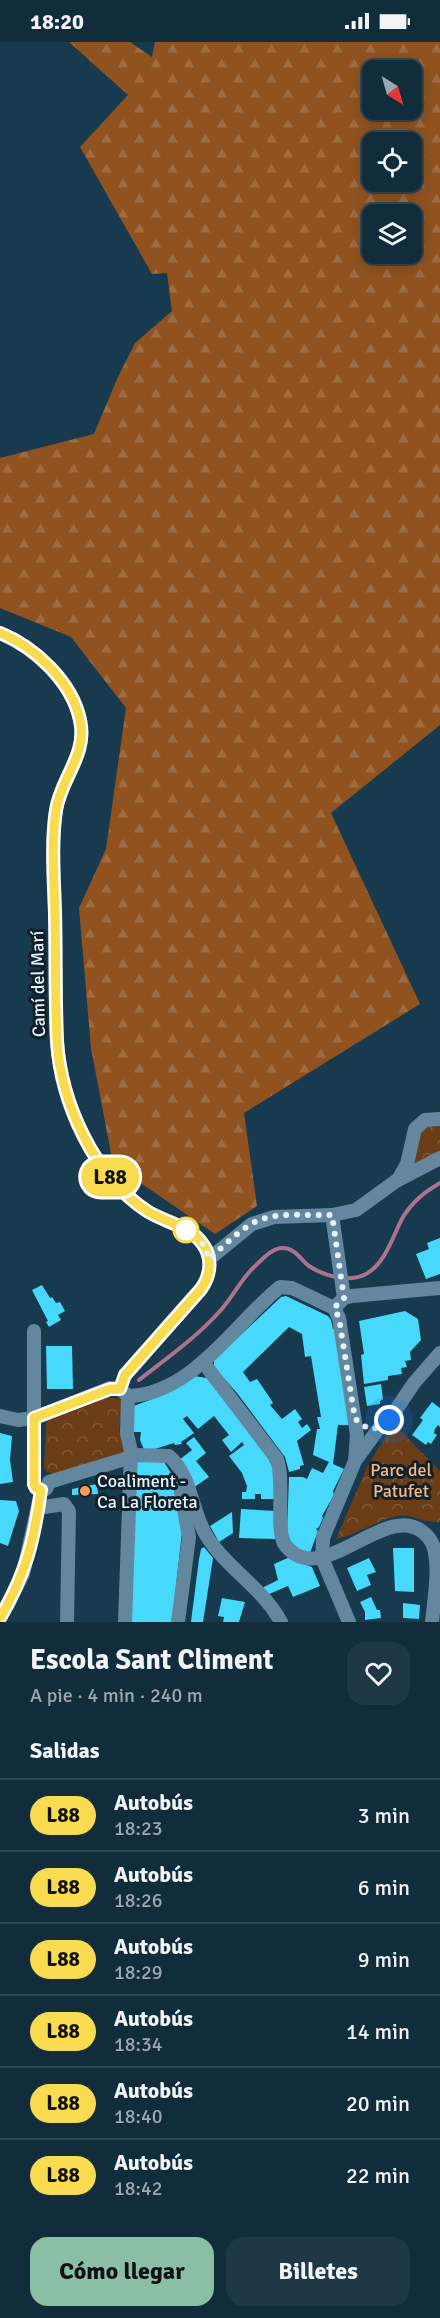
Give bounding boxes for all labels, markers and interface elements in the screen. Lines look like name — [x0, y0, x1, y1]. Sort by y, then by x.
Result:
text: 18:20 — [30, 8, 84, 35]
north arrow — [362, 60, 422, 120]
map controls — [362, 60, 422, 264]
button: locate — [362, 132, 422, 192]
button: layers — [362, 204, 422, 264]
street label: Camí del Marí — [26, 931, 50, 1037]
line badge: L88 — [76, 1158, 144, 1196]
text: L88 — [93, 1164, 127, 1190]
unlabelled marker — [173, 1217, 199, 1243]
your location — [374, 1405, 404, 1435]
park label: Parc del Patufet — [370, 1459, 432, 1502]
place label: Coaliment - Ca La Floreta — [97, 1470, 198, 1513]
marker: Coaliment - Ca La Floreta — [78, 1484, 92, 1498]
button: heart — [347, 1642, 410, 1705]
text: Escola Sant Climent — [30, 1643, 274, 1677]
text: A pie · 4 min · 240 m — [30, 1683, 203, 1708]
text: Salidas — [30, 1737, 100, 1764]
text: Autobús — [114, 1789, 193, 1816]
text: L88 — [46, 1802, 80, 1828]
text: 3 min — [358, 1802, 410, 1829]
text: 18:23 — [114, 1816, 163, 1841]
text: Autobús — [114, 1861, 193, 1888]
text: L88 — [46, 1874, 80, 1900]
text: 6 min — [358, 1874, 410, 1901]
text: 18:26 — [114, 1888, 163, 1913]
text: Autobús — [114, 1933, 193, 1960]
text: L88 — [46, 1946, 80, 1972]
text: 9 min — [358, 1946, 410, 1973]
text: 18:29 — [114, 1960, 163, 1985]
text: Autobús — [114, 2005, 193, 2032]
text: L88 — [46, 2018, 80, 2044]
text: 14 min — [346, 2018, 410, 2045]
text: 18:34 — [114, 2032, 163, 2057]
text: Autobús — [114, 2077, 193, 2104]
text: L88 — [46, 2090, 80, 2116]
text: 20 min — [346, 2090, 410, 2117]
text: 18:40 — [114, 2104, 163, 2129]
text: Autobús — [114, 2149, 193, 2176]
text: L88 — [46, 2162, 80, 2188]
text: 22 min — [346, 2162, 410, 2189]
text: 18:42 — [114, 2176, 163, 2201]
button: Cómo llegar — [30, 2237, 214, 2306]
button: Billetes — [226, 2237, 410, 2306]

